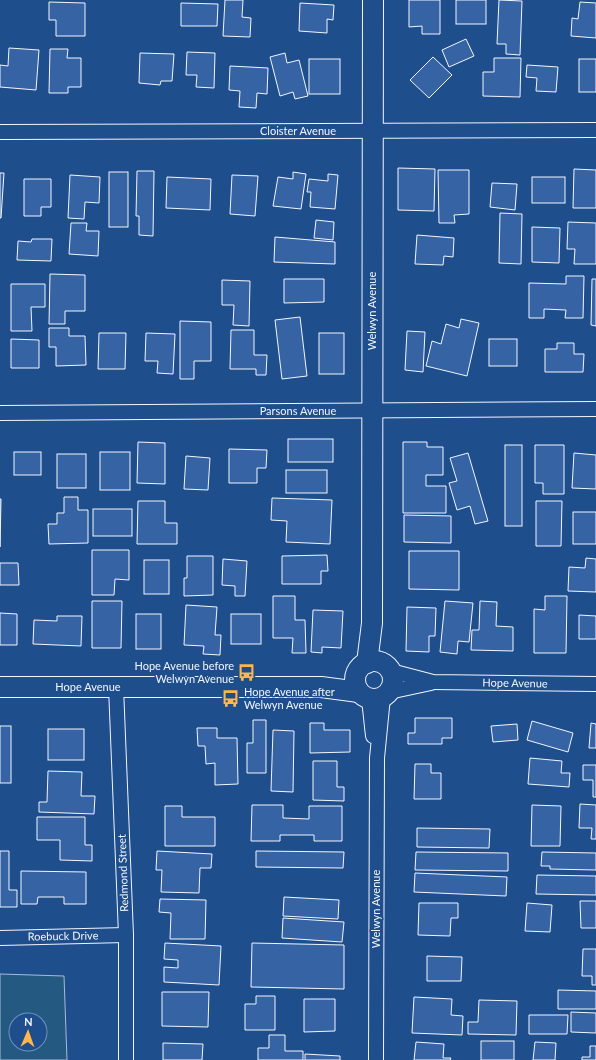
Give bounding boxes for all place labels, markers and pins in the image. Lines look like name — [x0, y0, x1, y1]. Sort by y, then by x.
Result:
place label: Hope Avenue before Welwyn Avenue — [134, 659, 234, 685]
bus stop icon: Hope Avenue before Welwyn Avenue — [237, 662, 257, 682]
place label: Hope Avenue after Welwyn Avenue — [244, 685, 335, 711]
bus stop icon: Hope Avenue after Welwyn Avenue — [221, 688, 241, 708]

